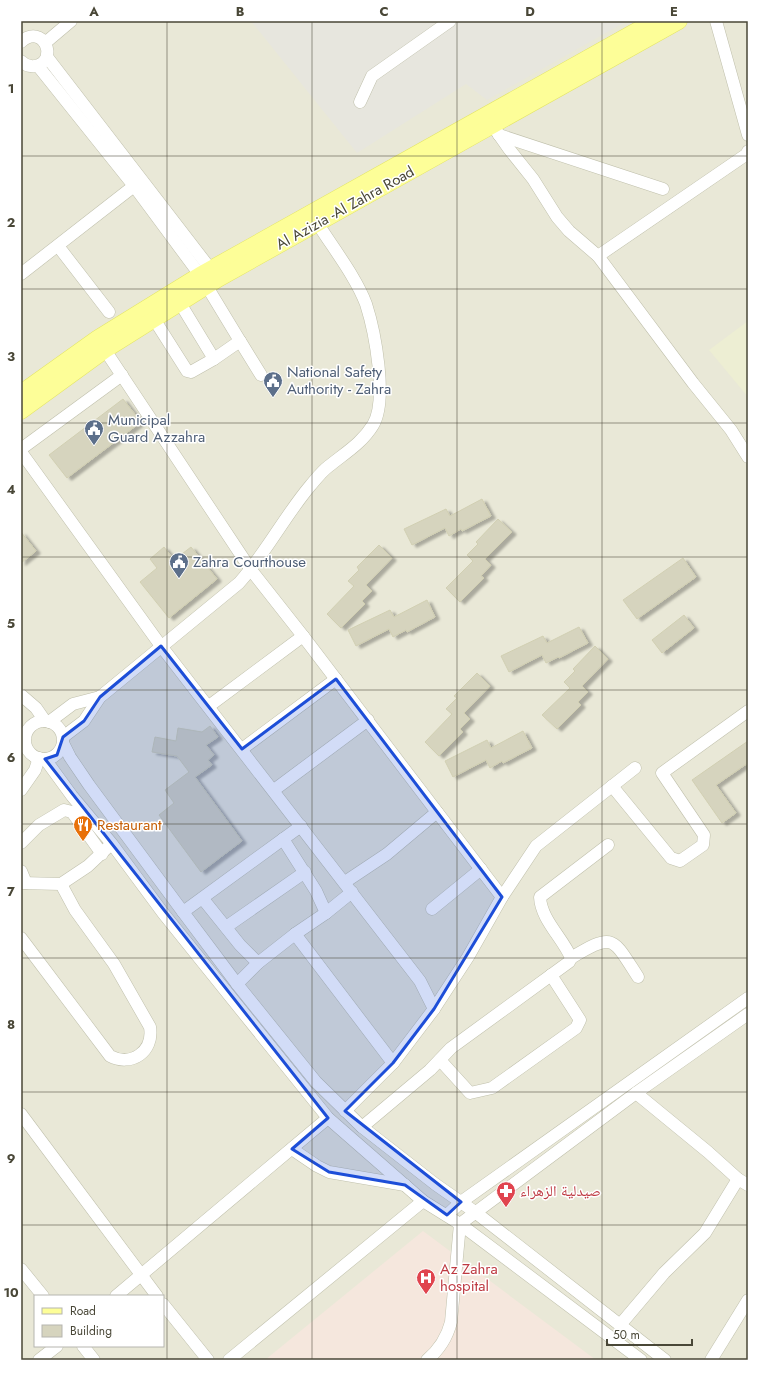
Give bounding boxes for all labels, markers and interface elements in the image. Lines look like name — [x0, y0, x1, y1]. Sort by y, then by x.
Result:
text: A — [88, 2, 99, 21]
text: B — [236, 2, 245, 21]
text: C — [379, 2, 389, 21]
text: D — [525, 2, 535, 21]
text: E — [670, 2, 678, 21]
text: 1 — [8, 79, 14, 98]
street label: Al Azizia -Al Zahra Road — [272, 161, 418, 255]
text: 2 — [7, 213, 15, 232]
text: 3 — [7, 347, 15, 366]
place label: National Safety Authority - Zahra — [287, 361, 391, 400]
public building icon: National Safety Authority - Zahra — [262, 370, 284, 398]
place label: Municipal Guard Azzahra — [108, 409, 205, 448]
public building icon: Municipal Guard Azzahra — [83, 418, 105, 446]
text: 4 — [6, 480, 16, 499]
public building icon: Zahra Courthouse — [168, 551, 190, 579]
place label: Zahra Courthouse — [193, 551, 306, 573]
text: 5 — [7, 614, 15, 633]
text: 6 — [7, 748, 16, 767]
restaurant icon: Restaurant — [72, 814, 94, 842]
place label: Restaurant — [97, 814, 162, 836]
text: 7 — [7, 882, 15, 901]
text: 8 — [7, 1015, 15, 1034]
text: 9 — [7, 1149, 16, 1168]
pharmacy icon: صيدلية الزهراء — [495, 1180, 517, 1208]
place label: صيدلية الزهراء — [520, 1180, 601, 1202]
place label: Az Zahra hospital — [440, 1258, 498, 1297]
hospital icon: Az Zahra hospital — [415, 1267, 437, 1295]
text: 10 — [3, 1283, 19, 1302]
legend — [34, 1295, 164, 1347]
text: Road — [70, 1302, 96, 1320]
scale bar — [607, 1321, 692, 1347]
text: Building — [70, 1322, 112, 1340]
text: 50 m — [613, 1326, 640, 1344]

